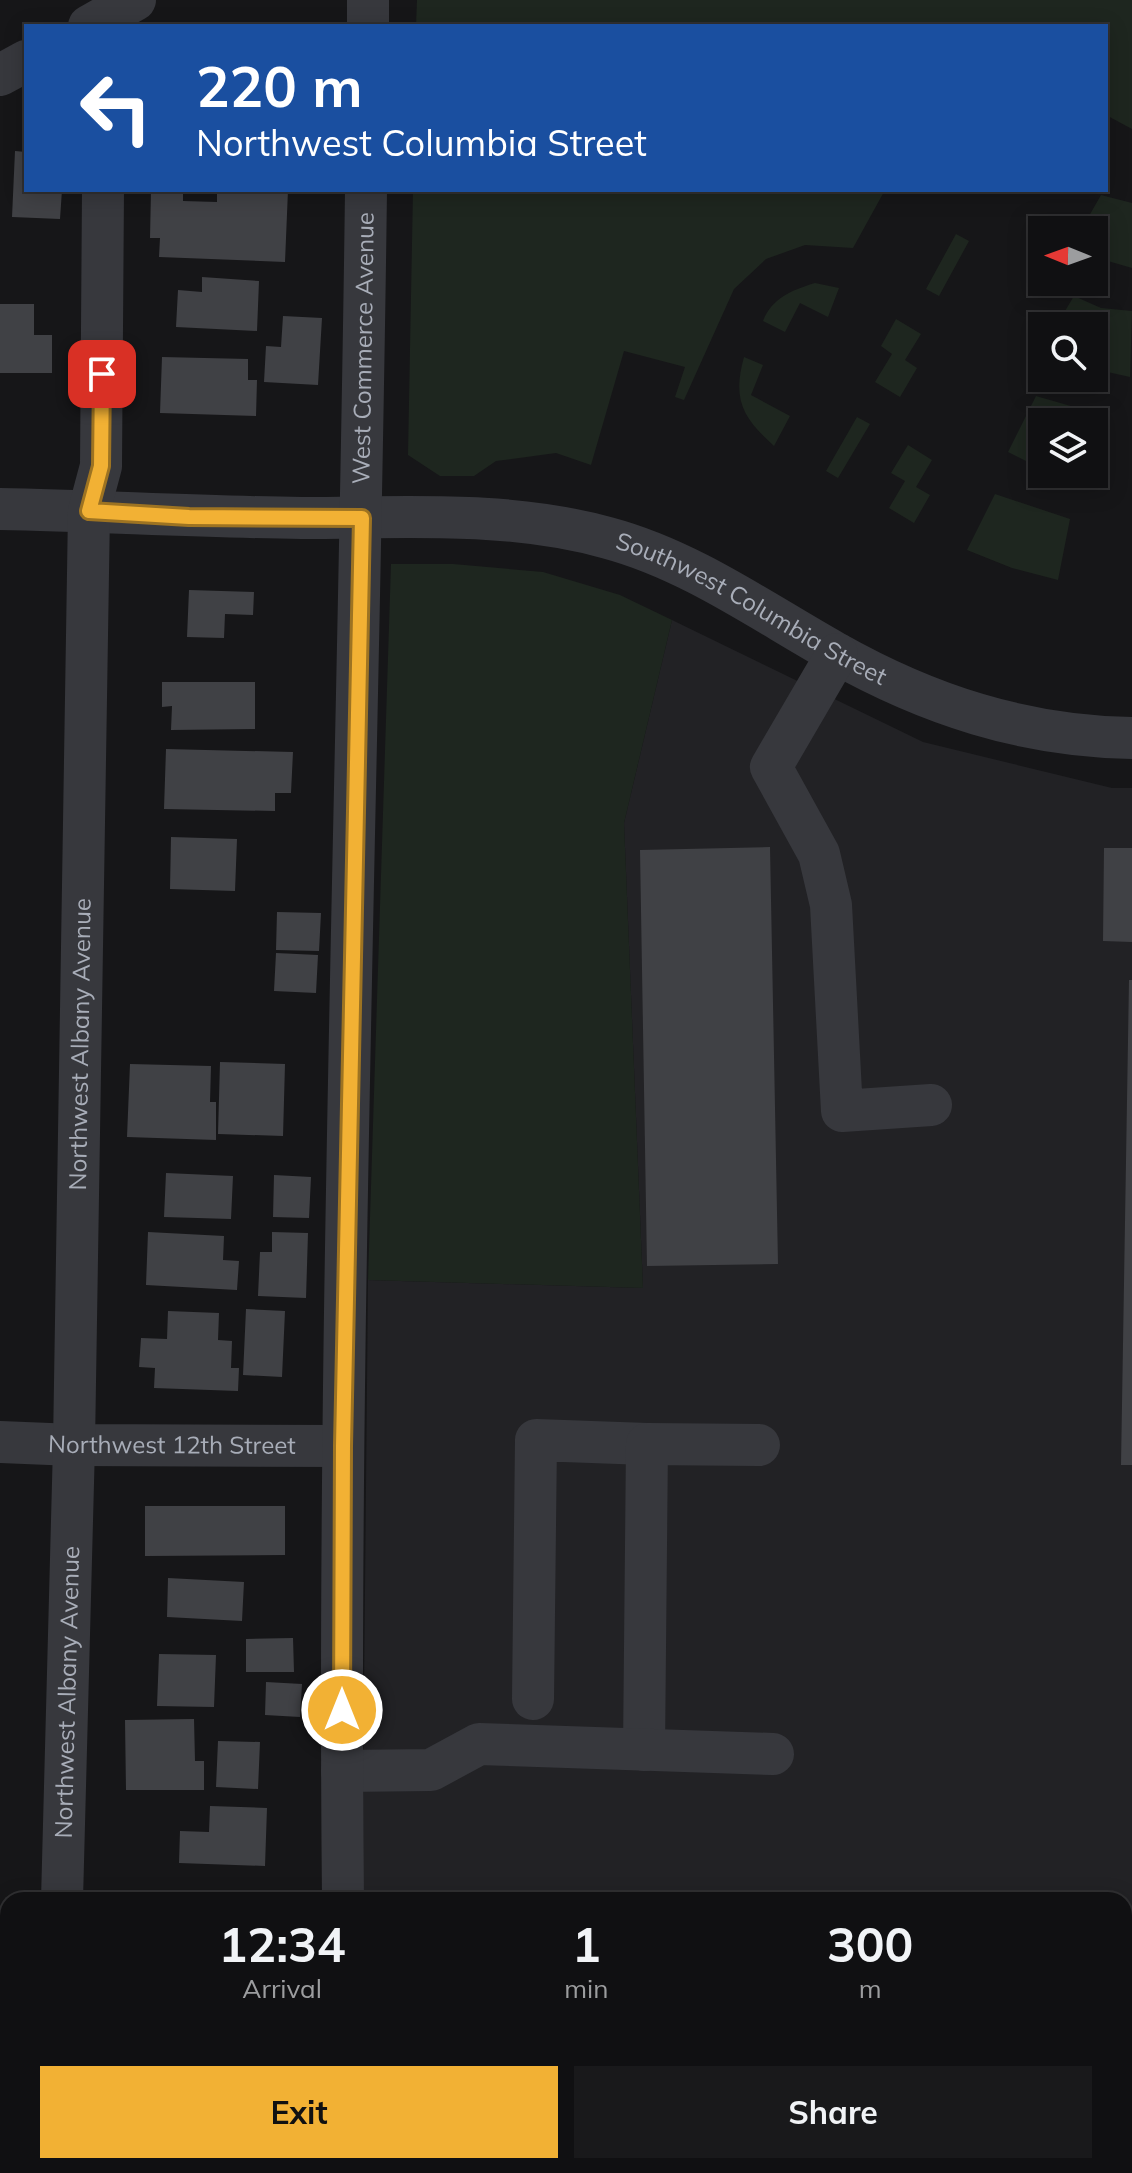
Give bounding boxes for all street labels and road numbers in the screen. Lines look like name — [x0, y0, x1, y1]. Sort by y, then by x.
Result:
street label: West Commerce Avenue — [345, 212, 380, 485]
street label: Southwest Columbia Street — [612, 525, 892, 691]
street label: Northwest Albany Avenue — [62, 898, 97, 1191]
street label: Northwest 12th Street — [48, 1428, 296, 1460]
street label: Northwest Albany Avenue — [48, 1546, 85, 1839]

